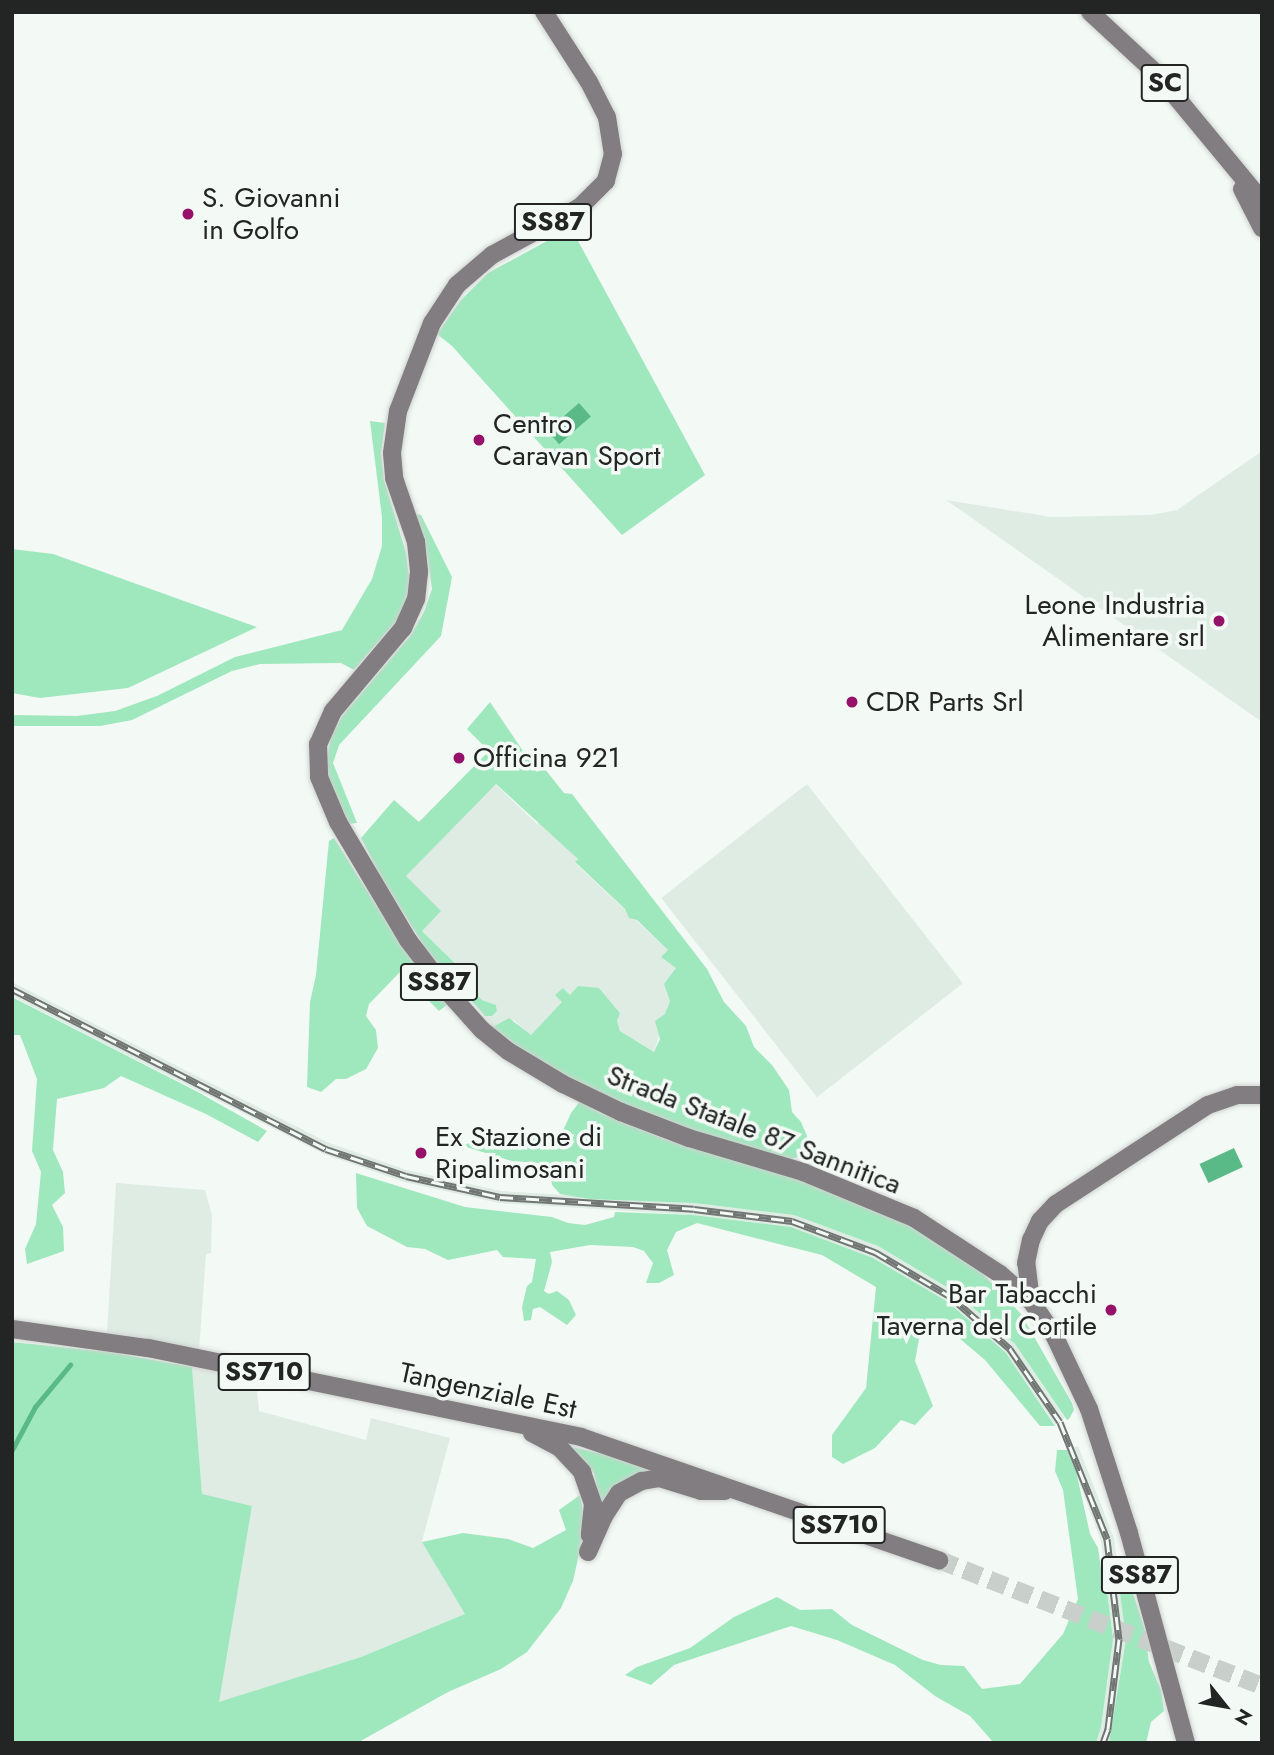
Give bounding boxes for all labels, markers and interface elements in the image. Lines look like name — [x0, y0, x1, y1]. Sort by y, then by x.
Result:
road number: SC — [1140, 60, 1190, 106]
place label: S. Giovanni in Golfo — [202, 181, 340, 247]
road number: SS87 — [513, 200, 593, 244]
marker: S. Giovanni in Golfo — [180, 206, 196, 222]
place label: Centro Caravan Sport — [493, 407, 660, 473]
marker: Centro Caravan Sport — [471, 432, 487, 448]
place label: Leone Industria Alimentare srl — [1025, 588, 1205, 654]
marker: Leone Industria Alimentare srl — [1211, 613, 1227, 629]
place label: CDR Parts Srl — [866, 685, 1024, 719]
marker: CDR Parts Srl — [844, 694, 860, 710]
place label: Officina 921 — [473, 741, 620, 775]
marker: Officina 921 — [451, 750, 467, 766]
road number: SS87 — [399, 959, 479, 1004]
street label: Strada Statale 87 Sannitica — [602, 1058, 906, 1202]
place label: Ex Stazione di Ripalimosani — [435, 1120, 602, 1186]
marker: Ex Stazione di Ripalimosani — [413, 1145, 429, 1161]
place label: Bar Tabacchi Taverna del Cortile — [877, 1277, 1097, 1343]
marker: Bar Tabacchi Taverna del Cortile — [1103, 1302, 1119, 1318]
road number: SS710 — [217, 1350, 311, 1394]
street label: Tangenziale Est — [397, 1356, 579, 1426]
road number: SS710 — [792, 1502, 886, 1548]
road number: SS87 — [1100, 1552, 1180, 1598]
north arrow — [1190, 1671, 1260, 1741]
text: N — [1228, 1704, 1259, 1730]

